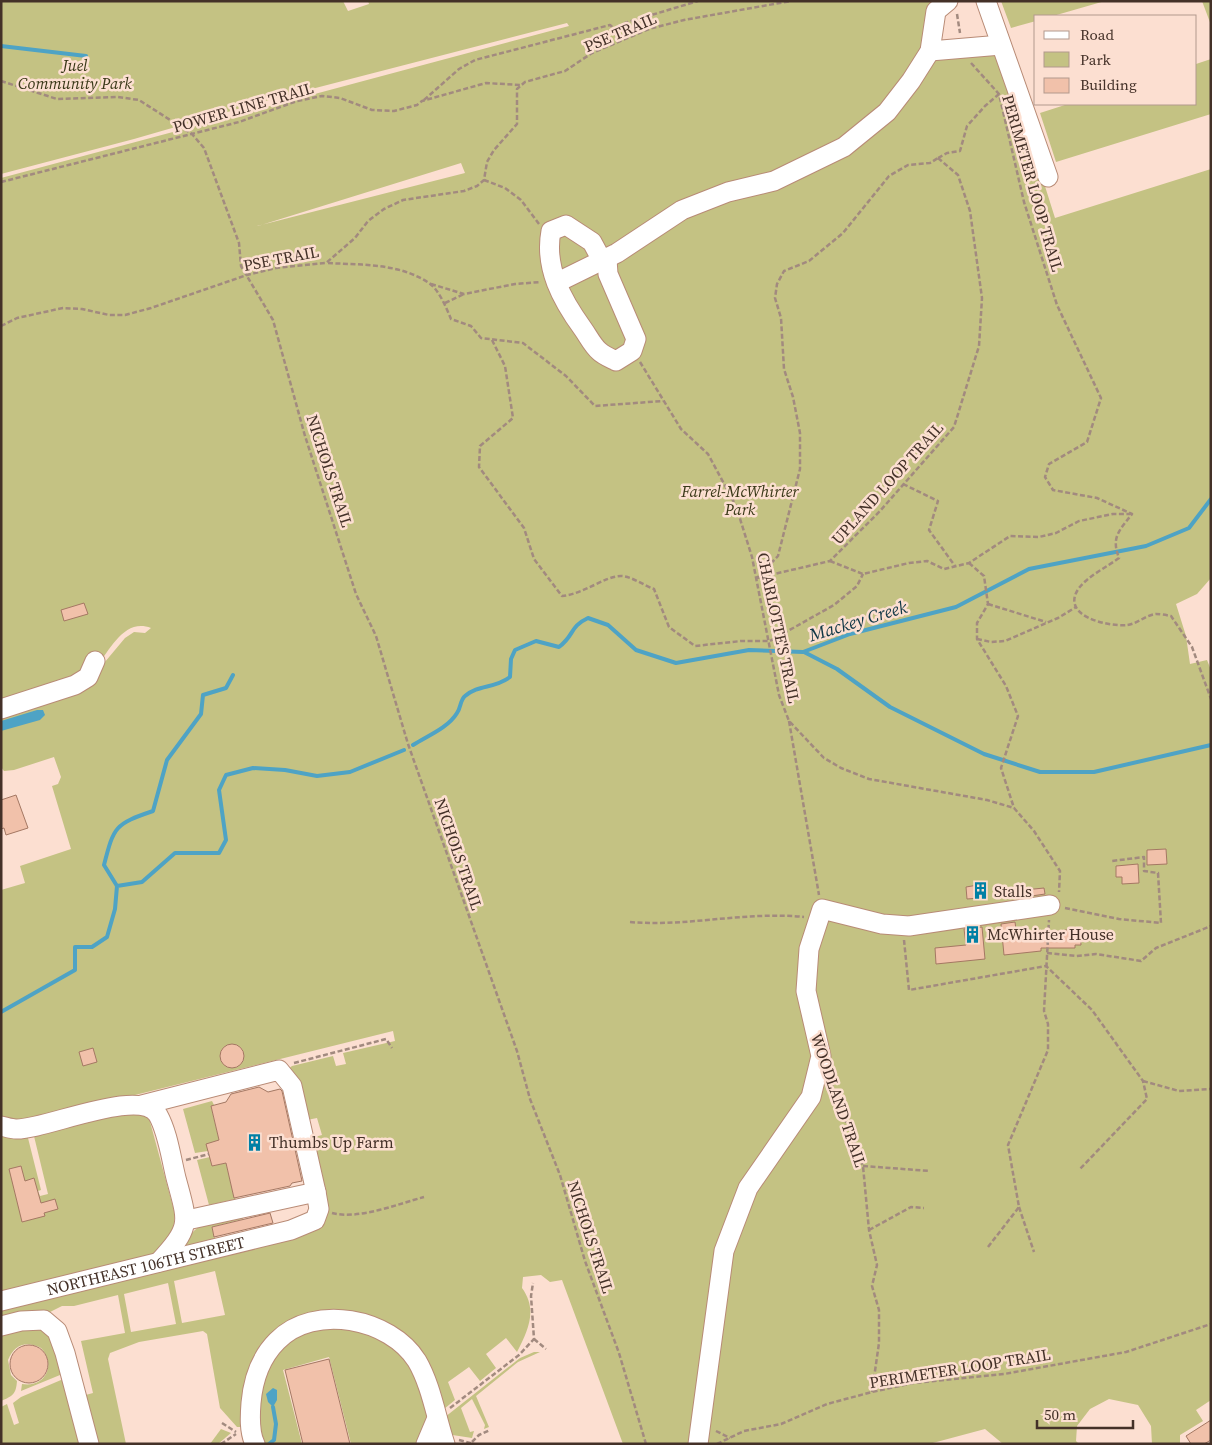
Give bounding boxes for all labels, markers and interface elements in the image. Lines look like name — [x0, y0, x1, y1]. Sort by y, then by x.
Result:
street label: PSE TRAIL — [580, 7, 660, 57]
legend — [1034, 15, 1197, 105]
text: Road — [1080, 24, 1114, 45]
text: Park — [1080, 49, 1112, 70]
park label: Juel Community Park — [18, 54, 132, 94]
text: Building — [1080, 74, 1137, 95]
street label: POWER LINE TRAIL — [170, 76, 316, 138]
street label: PERIMETER LOOP TRAIL — [997, 92, 1069, 274]
street label: PSE TRAIL — [241, 240, 321, 276]
street label: NICHOLS TRAIL — [301, 412, 359, 530]
street label: UPLAND LOOP TRAIL — [826, 417, 948, 549]
park label: Farrel-McWhirter Park — [680, 480, 799, 520]
street label: CHARLOTTE'S TRAIL — [752, 551, 806, 705]
water label: Mackey Creek — [805, 594, 911, 648]
street label: NICHOLS TRAIL — [429, 795, 489, 913]
place label: Stalls — [994, 880, 1032, 902]
building icon: Stalls — [970, 881, 990, 901]
place label: McWhirter House — [987, 923, 1114, 945]
building icon: McWhirter House — [963, 924, 983, 944]
street label: WOODLAND TRAIL — [806, 1030, 872, 1170]
place label: Thumbs Up Farm — [269, 1131, 394, 1153]
building icon: Thumbs Up Farm — [245, 1132, 265, 1152]
street label: NICHOLS TRAIL — [562, 1178, 620, 1296]
street label: NORTHEAST 106TH STREET — [44, 1231, 247, 1300]
street label: PERIMETER LOOP TRAIL — [868, 1343, 1052, 1393]
scale bar — [1037, 1398, 1133, 1430]
text: 50 m — [1044, 1404, 1076, 1425]

